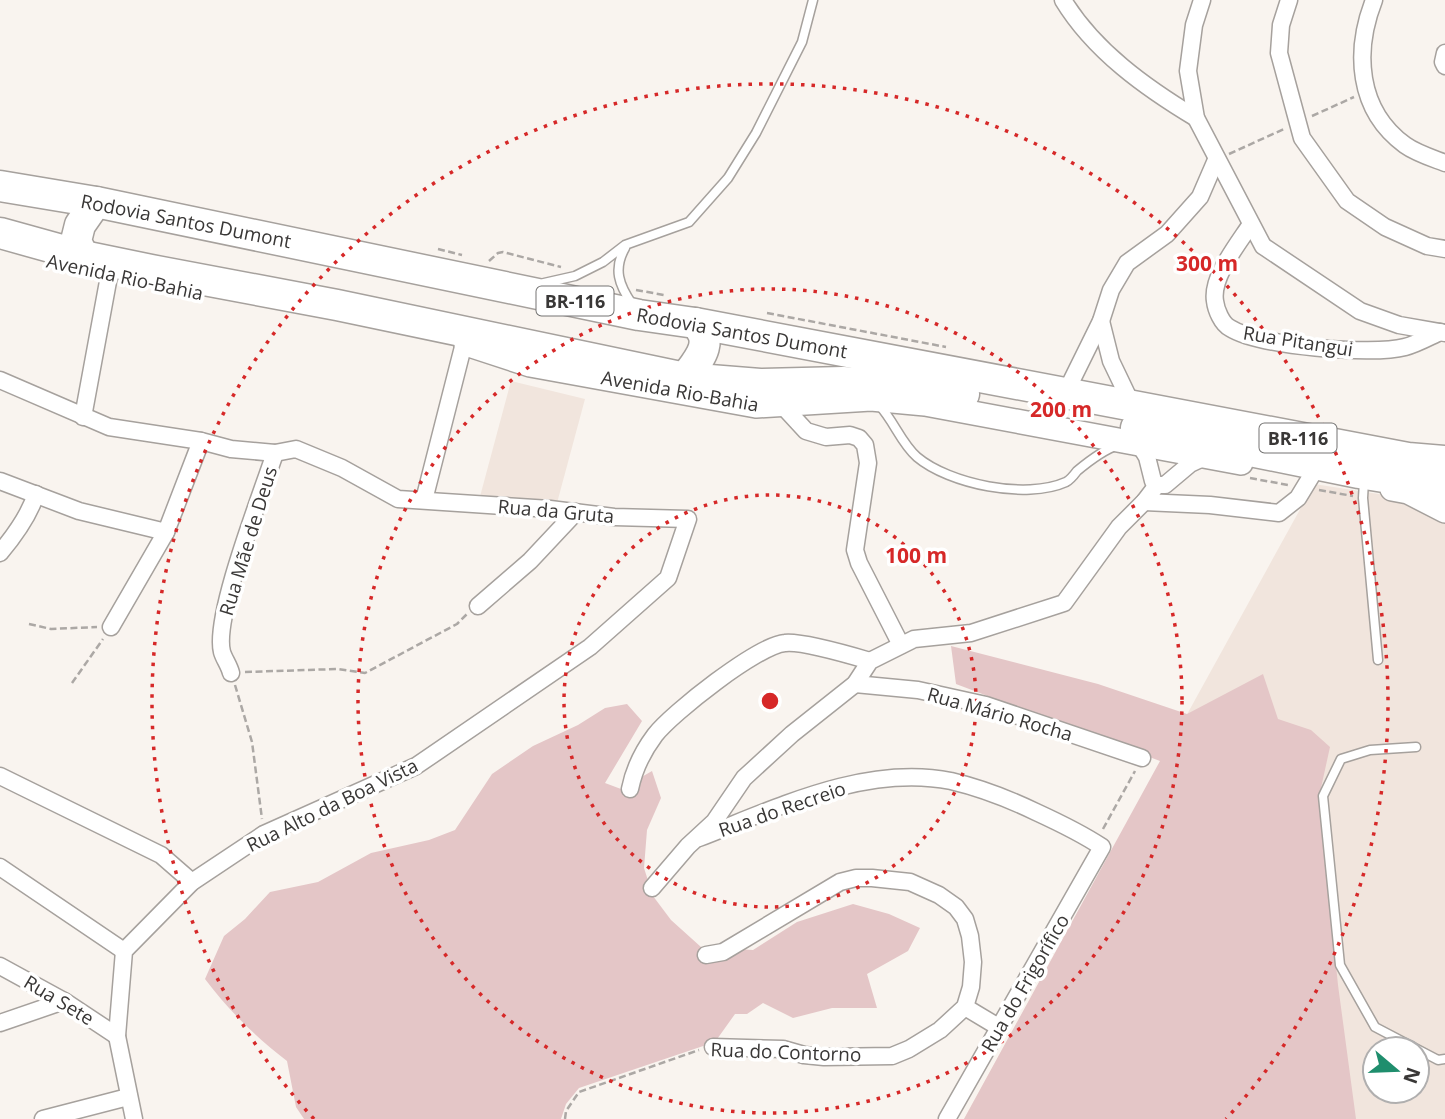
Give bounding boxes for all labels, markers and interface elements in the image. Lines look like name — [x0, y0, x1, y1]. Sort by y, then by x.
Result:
street label: Rodovia Santos Dumont — [79, 188, 294, 254]
street label: Avenida Rio-Bahia — [44, 248, 206, 306]
text: 300 m — [1176, 249, 1238, 277]
road number: BR-116 — [536, 286, 614, 316]
street label: Rodovia Santos Dumont — [635, 302, 850, 364]
street label: Rua Pitangui — [1241, 319, 1355, 363]
street label: Avenida Rio-Bahia — [599, 364, 761, 418]
text: 200 m — [1030, 395, 1092, 423]
road number: BR-116 — [1260, 424, 1336, 452]
street label: Rua Mãe de Deus — [213, 463, 283, 619]
street label: Rua da Gruta — [497, 493, 615, 529]
text: 100 m — [885, 541, 947, 569]
street label: Rua Mário Rocha — [924, 681, 1076, 747]
centre of rings — [758, 689, 782, 713]
street label: Rua Alto da Boa Vista — [242, 752, 422, 858]
street label: Rua do Recreio — [715, 775, 849, 843]
street label: Rua do Frigorífico — [975, 909, 1075, 1057]
street label: Rua Sete — [19, 969, 99, 1031]
north arrow — [1361, 1035, 1431, 1105]
street label: Rua do Contorno — [710, 1036, 862, 1068]
text: N — [1397, 1064, 1427, 1087]

